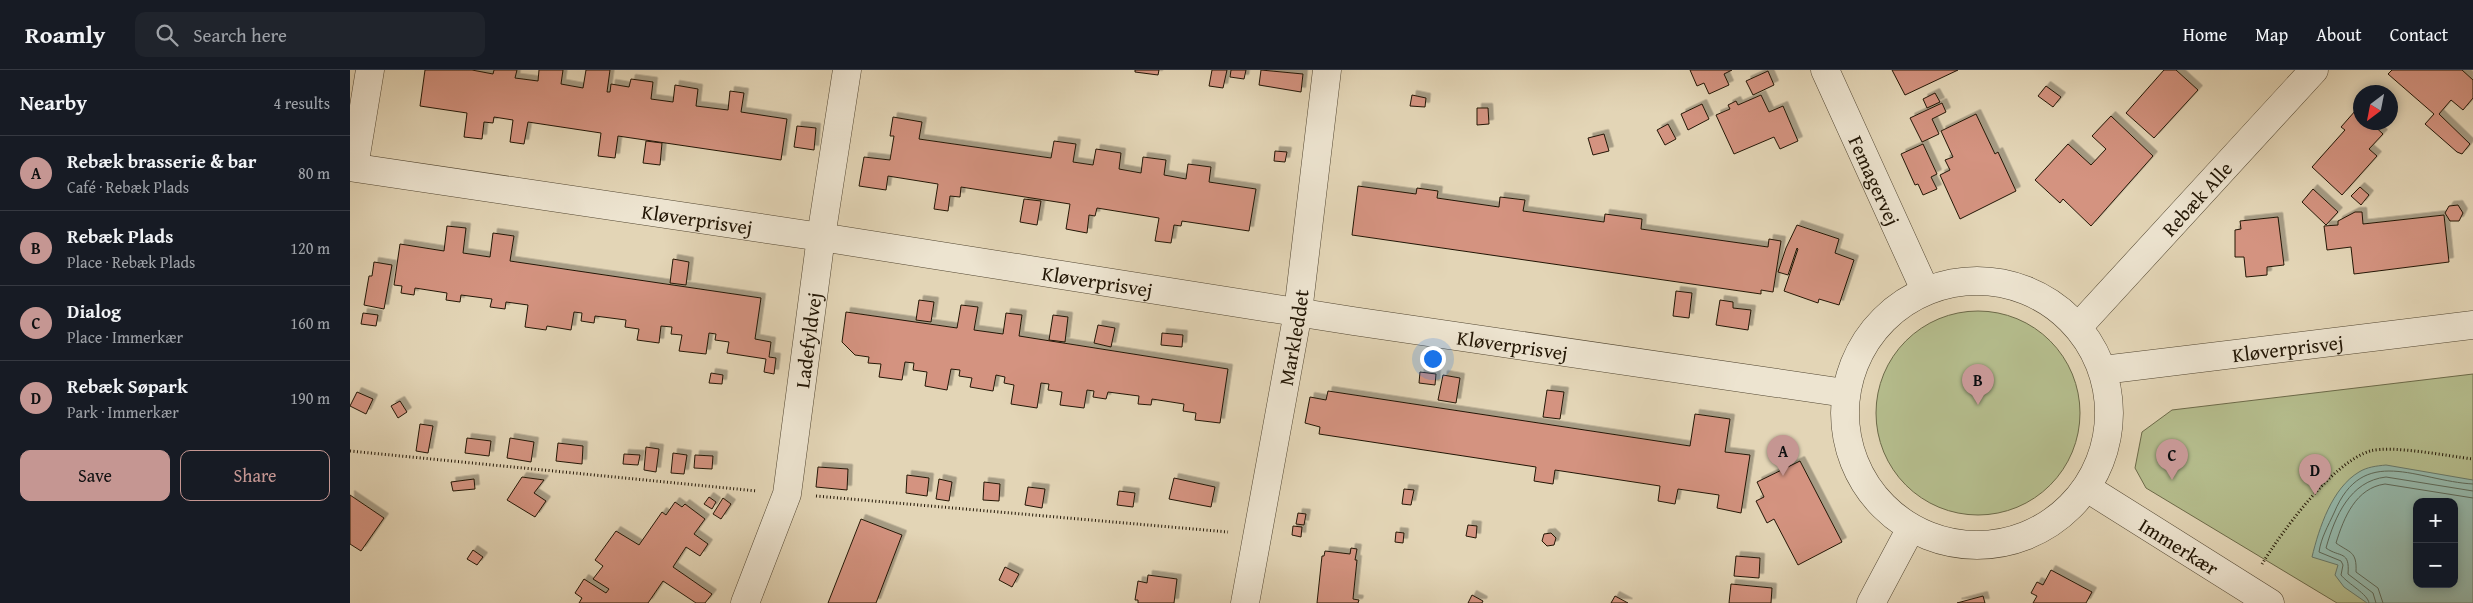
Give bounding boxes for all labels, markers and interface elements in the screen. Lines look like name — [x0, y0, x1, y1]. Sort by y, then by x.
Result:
search box — [135, 12, 485, 57]
text: Roamly — [25, 17, 105, 52]
icon: search — [153, 21, 181, 49]
text: Search here — [193, 21, 287, 49]
text: Home — [2183, 21, 2227, 48]
text: Map — [2255, 21, 2288, 48]
text: About — [2316, 21, 2362, 48]
text: Contact — [2390, 21, 2448, 48]
north arrow — [2353, 85, 2398, 130]
text: Nearby — [20, 87, 87, 118]
text: 4 results — [273, 91, 330, 115]
street label: Femagervej — [1842, 130, 1908, 230]
text: Rebæk brasserie & bar — [67, 147, 257, 175]
street label: Rebæk Alle — [2154, 154, 2238, 242]
text: A — [31, 161, 41, 185]
text: 80 m — [298, 161, 330, 185]
text: Café · Rebæk Plads — [67, 175, 189, 199]
street label: Kløverprisvej — [640, 196, 755, 241]
text: Rebæk Plads — [67, 222, 173, 250]
text: B — [31, 236, 41, 260]
text: 120 m — [290, 236, 330, 260]
text: Place · Rebæk Plads — [67, 250, 195, 274]
street label: Kløverprisvej — [1040, 258, 1155, 304]
street label: Markleddet — [1270, 288, 1315, 388]
street label: Ladefyldvej — [787, 291, 828, 390]
text: Dialog — [67, 297, 121, 325]
text: C — [31, 311, 41, 335]
text: 160 m — [290, 311, 330, 335]
street label: Kløverprisvej — [1455, 322, 1570, 367]
text: Place · Immerkær — [67, 325, 183, 349]
street label: Kløverprisvej — [2230, 326, 2345, 369]
your location — [1420, 346, 1446, 372]
pin: B — [1962, 364, 1994, 405]
text: Rebæk Søpark — [67, 372, 188, 400]
text: D — [31, 386, 41, 410]
text: 190 m — [290, 386, 330, 410]
text: Park · Immerkær — [67, 400, 179, 424]
pin: A — [1767, 435, 1799, 476]
pin: C — [2156, 439, 2188, 480]
button: Save — [20, 450, 170, 501]
button: Share — [180, 450, 330, 501]
pin: D — [2299, 454, 2331, 495]
map controls — [2413, 498, 2458, 588]
button: + — [2413, 498, 2458, 543]
street label: Immerkær — [2134, 510, 2225, 582]
button: − — [2413, 543, 2458, 588]

